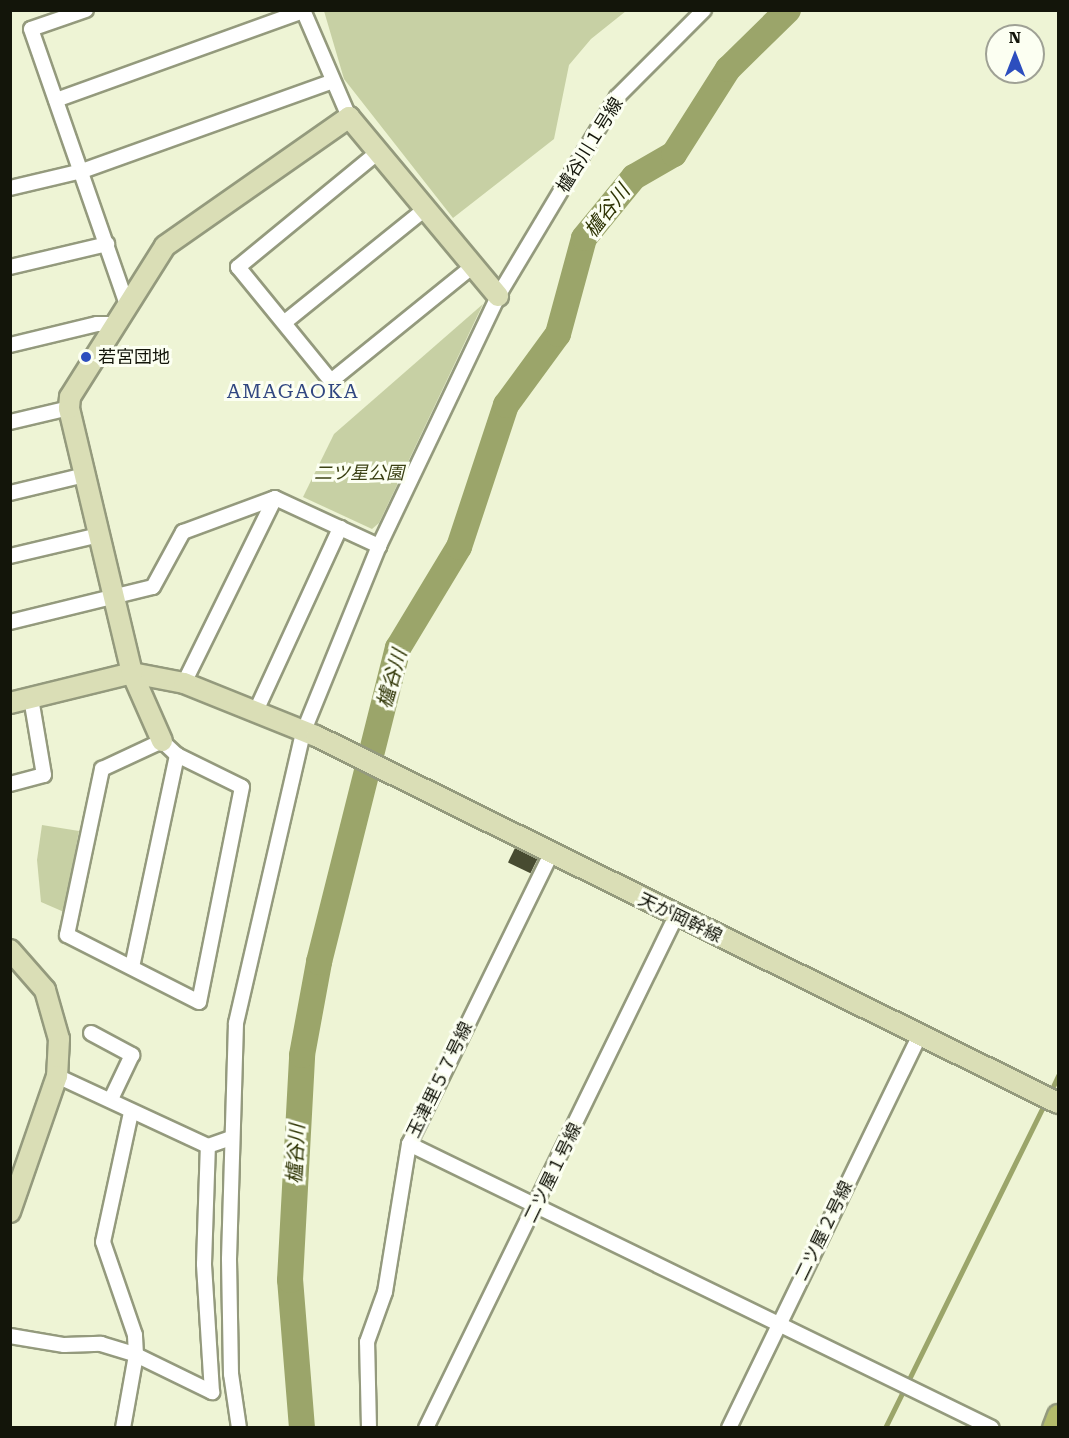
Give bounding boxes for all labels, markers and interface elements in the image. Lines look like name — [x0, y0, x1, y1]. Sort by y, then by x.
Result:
north arrow — [985, 24, 1045, 84]
text: N — [1009, 28, 1021, 47]
street label: 櫨谷川１号線 — [552, 93, 628, 197]
water label: 櫨谷川 — [579, 180, 635, 242]
place label: 若宮団地 — [98, 346, 170, 368]
marker: 若宮団地 — [79, 350, 93, 364]
district label: AMAGAOKA — [227, 379, 359, 403]
park label: 二ツ星公園 — [314, 462, 404, 484]
water label: 櫨谷川 — [372, 647, 412, 711]
street label: 天が岡幹線 — [635, 889, 725, 947]
street label: 玉津里５７号線 — [403, 1019, 477, 1141]
street label: 二ツ屋１号線 — [520, 1120, 586, 1226]
water label: 櫨谷川 — [282, 1123, 310, 1185]
street label: 二ツ屋２号線 — [791, 1178, 857, 1284]

